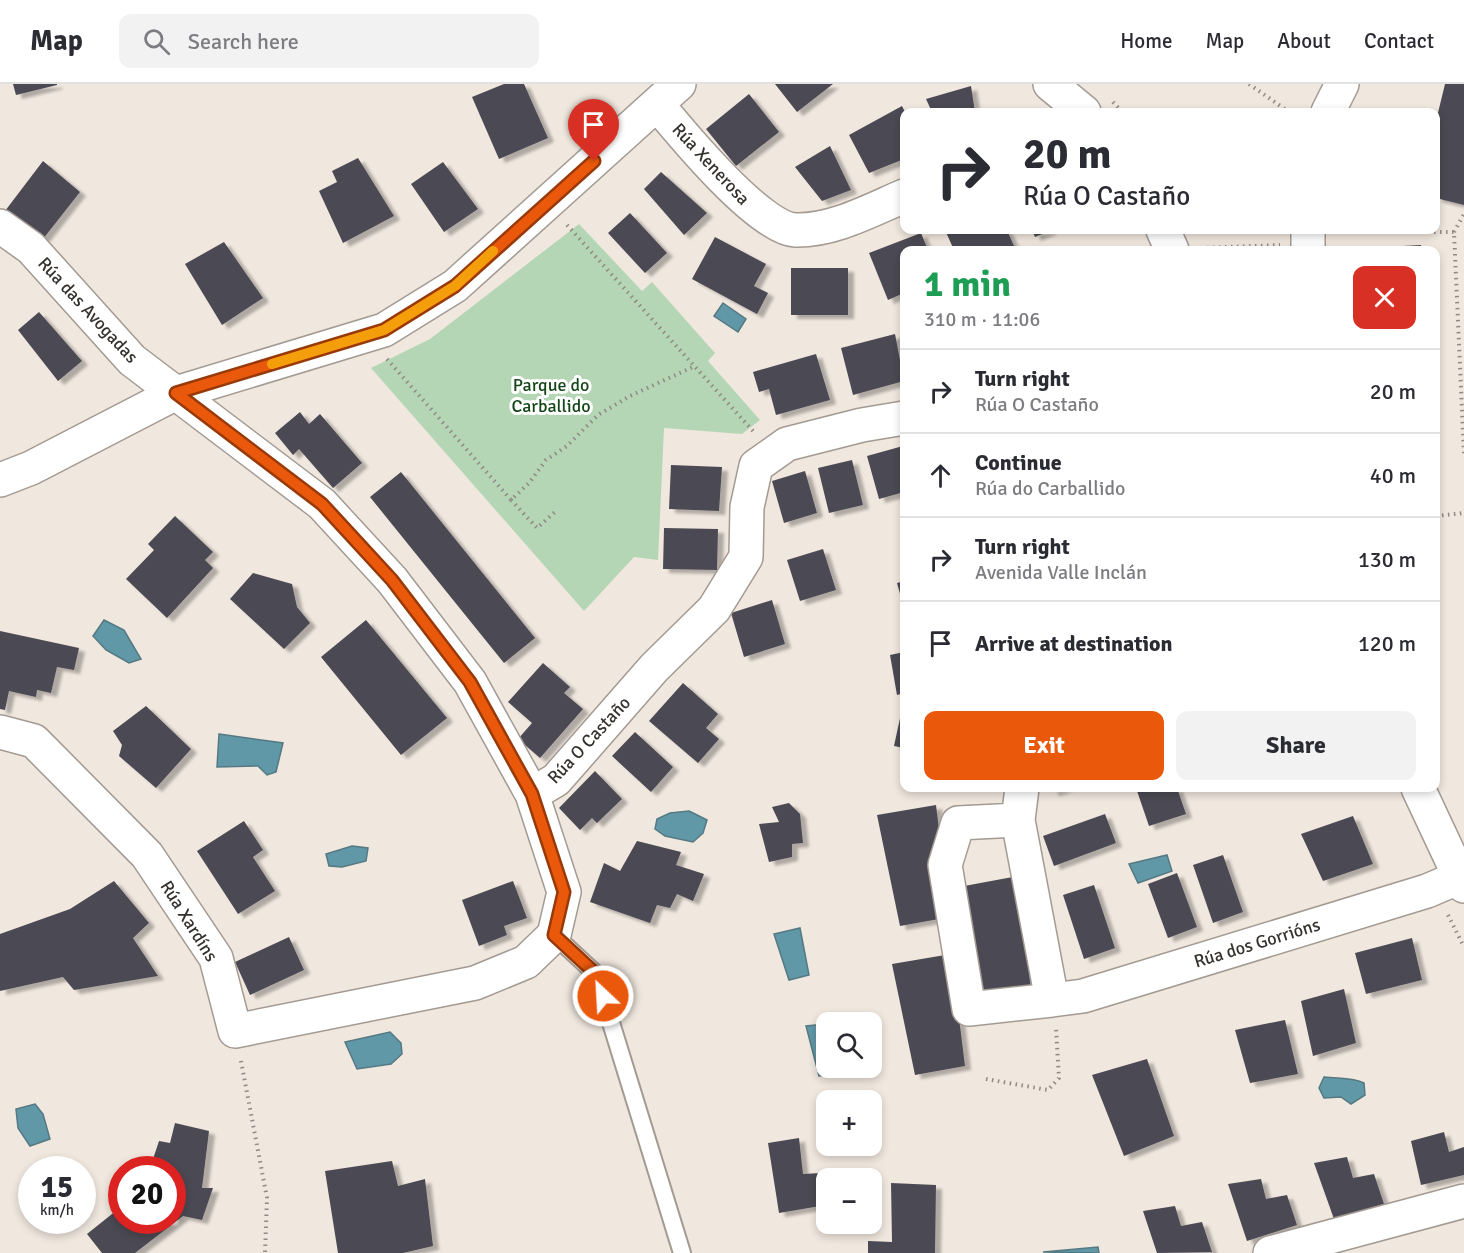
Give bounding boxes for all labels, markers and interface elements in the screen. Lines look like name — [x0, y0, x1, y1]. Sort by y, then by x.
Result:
search box — [119, 14, 539, 68]
text: Map — [30, 24, 83, 58]
icon: search — [140, 25, 173, 58]
text: Search here — [188, 28, 299, 55]
text: Home — [1120, 28, 1173, 54]
text: Map — [1206, 28, 1244, 54]
text: About — [1277, 28, 1331, 54]
text: Contact — [1364, 28, 1434, 54]
pin — [568, 99, 619, 161]
icon: arrive — [577, 108, 610, 141]
street label: Rúa Xenerosa — [667, 118, 755, 210]
text: 20 m — [1023, 129, 1112, 180]
icon: right — [924, 132, 1002, 210]
text: Rúa O Castaño — [1023, 180, 1190, 213]
street label: Rúa das Avogadas — [33, 252, 143, 368]
text: 1 min — [924, 262, 1011, 307]
button: close — [1353, 266, 1416, 329]
text: 310 m · 11:06 — [924, 307, 1040, 332]
text: Turn right — [975, 365, 1070, 392]
park label: Parque do Carballido — [511, 374, 591, 417]
icon: right — [924, 375, 957, 408]
text: 20 m — [1370, 378, 1416, 405]
text: Rúa O Castaño — [975, 392, 1099, 417]
text: Continue — [975, 449, 1062, 476]
icon: ahead — [924, 459, 957, 492]
text: 40 m — [1370, 462, 1416, 489]
text: Rúa do Carballido — [975, 476, 1125, 501]
text: Turn right — [975, 533, 1070, 560]
icon: right — [924, 543, 957, 576]
text: 130 m — [1358, 546, 1416, 573]
text: Avenida Valle Inclán — [975, 560, 1147, 585]
icon: arrive — [924, 627, 957, 660]
text: Arrive at destination — [975, 630, 1172, 657]
text: 120 m — [1358, 630, 1416, 657]
street label: Rúa O Castaño — [543, 692, 635, 788]
button: Exit — [924, 711, 1164, 780]
button: Share — [1176, 711, 1416, 780]
street label: Rúa Xardíns — [155, 876, 223, 966]
street label: Rúa dos Gorrións — [1191, 913, 1323, 973]
position arrow — [571, 964, 635, 1028]
map controls — [816, 1012, 882, 1234]
button: search — [816, 1012, 882, 1078]
button: + — [816, 1090, 882, 1156]
speed limit sign: 20 — [108, 1156, 186, 1234]
button: − — [816, 1168, 882, 1234]
text: 15 — [41, 1169, 73, 1206]
text: km/h — [40, 1201, 74, 1219]

